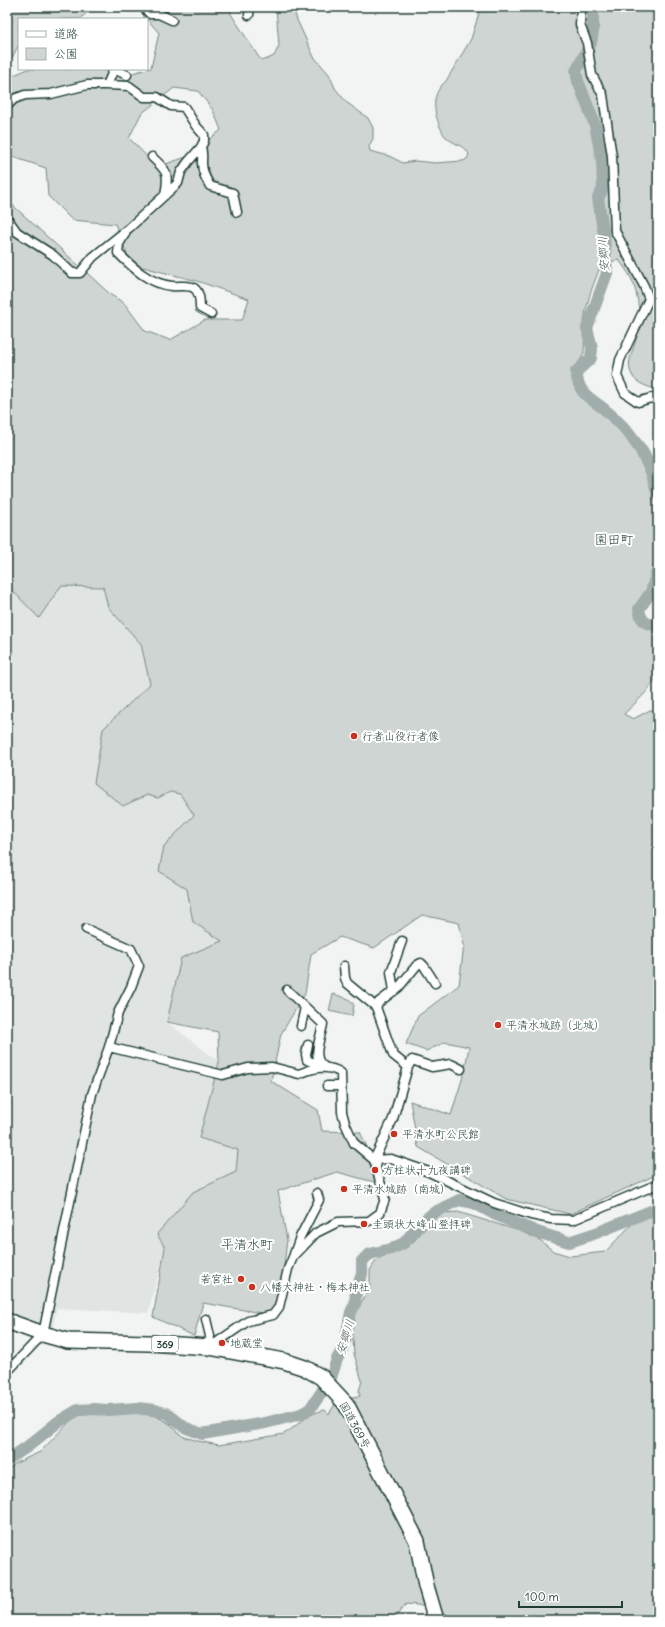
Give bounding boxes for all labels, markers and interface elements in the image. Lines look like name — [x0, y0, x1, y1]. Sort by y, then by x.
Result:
legend — [18, 18, 148, 70]
text: 道路 — [54, 26, 78, 41]
text: 公園 — [54, 46, 78, 61]
water label: 安郷川 — [594, 236, 612, 272]
district label: 園田町 — [594, 531, 634, 548]
place label: 行者山役行者像 — [362, 729, 439, 743]
marker: 行者山役行者像 — [349, 731, 359, 741]
place label: 平清水城跡（北城） — [506, 1018, 605, 1032]
marker: 平清水城跡（北城） — [493, 1020, 503, 1030]
place label: 平清水町公民館 — [402, 1127, 479, 1141]
marker: 平清水町公民館 — [389, 1129, 399, 1139]
place label: 方柱状十九夜講碑 — [383, 1163, 471, 1177]
marker: 方柱状十九夜講碑 — [370, 1165, 380, 1175]
place label: 平清水城跡（南城） — [352, 1182, 451, 1196]
marker: 平清水城跡（南城） — [339, 1184, 349, 1194]
place label: 圭頭状大峰山登拝碑 — [372, 1217, 471, 1231]
marker: 圭頭状大峰山登拝碑 — [359, 1219, 369, 1229]
district label: 平清水町 — [221, 1236, 273, 1253]
place label: 若宮社 — [200, 1272, 233, 1286]
marker: 若宮社 — [236, 1274, 246, 1284]
place label: 八幡大神社・梅本神社 — [260, 1280, 370, 1294]
marker: 八幡大神社・梅本神社 — [247, 1282, 257, 1292]
water label: 安郷川 — [333, 1318, 357, 1356]
road number: 369 — [152, 1336, 178, 1352]
place label: 地蔵堂 — [230, 1336, 263, 1350]
marker: 地蔵堂 — [217, 1338, 227, 1348]
street label: 国道369号 — [336, 1399, 374, 1451]
scale bar — [519, 1583, 622, 1609]
text: 100 m — [525, 1589, 559, 1604]

